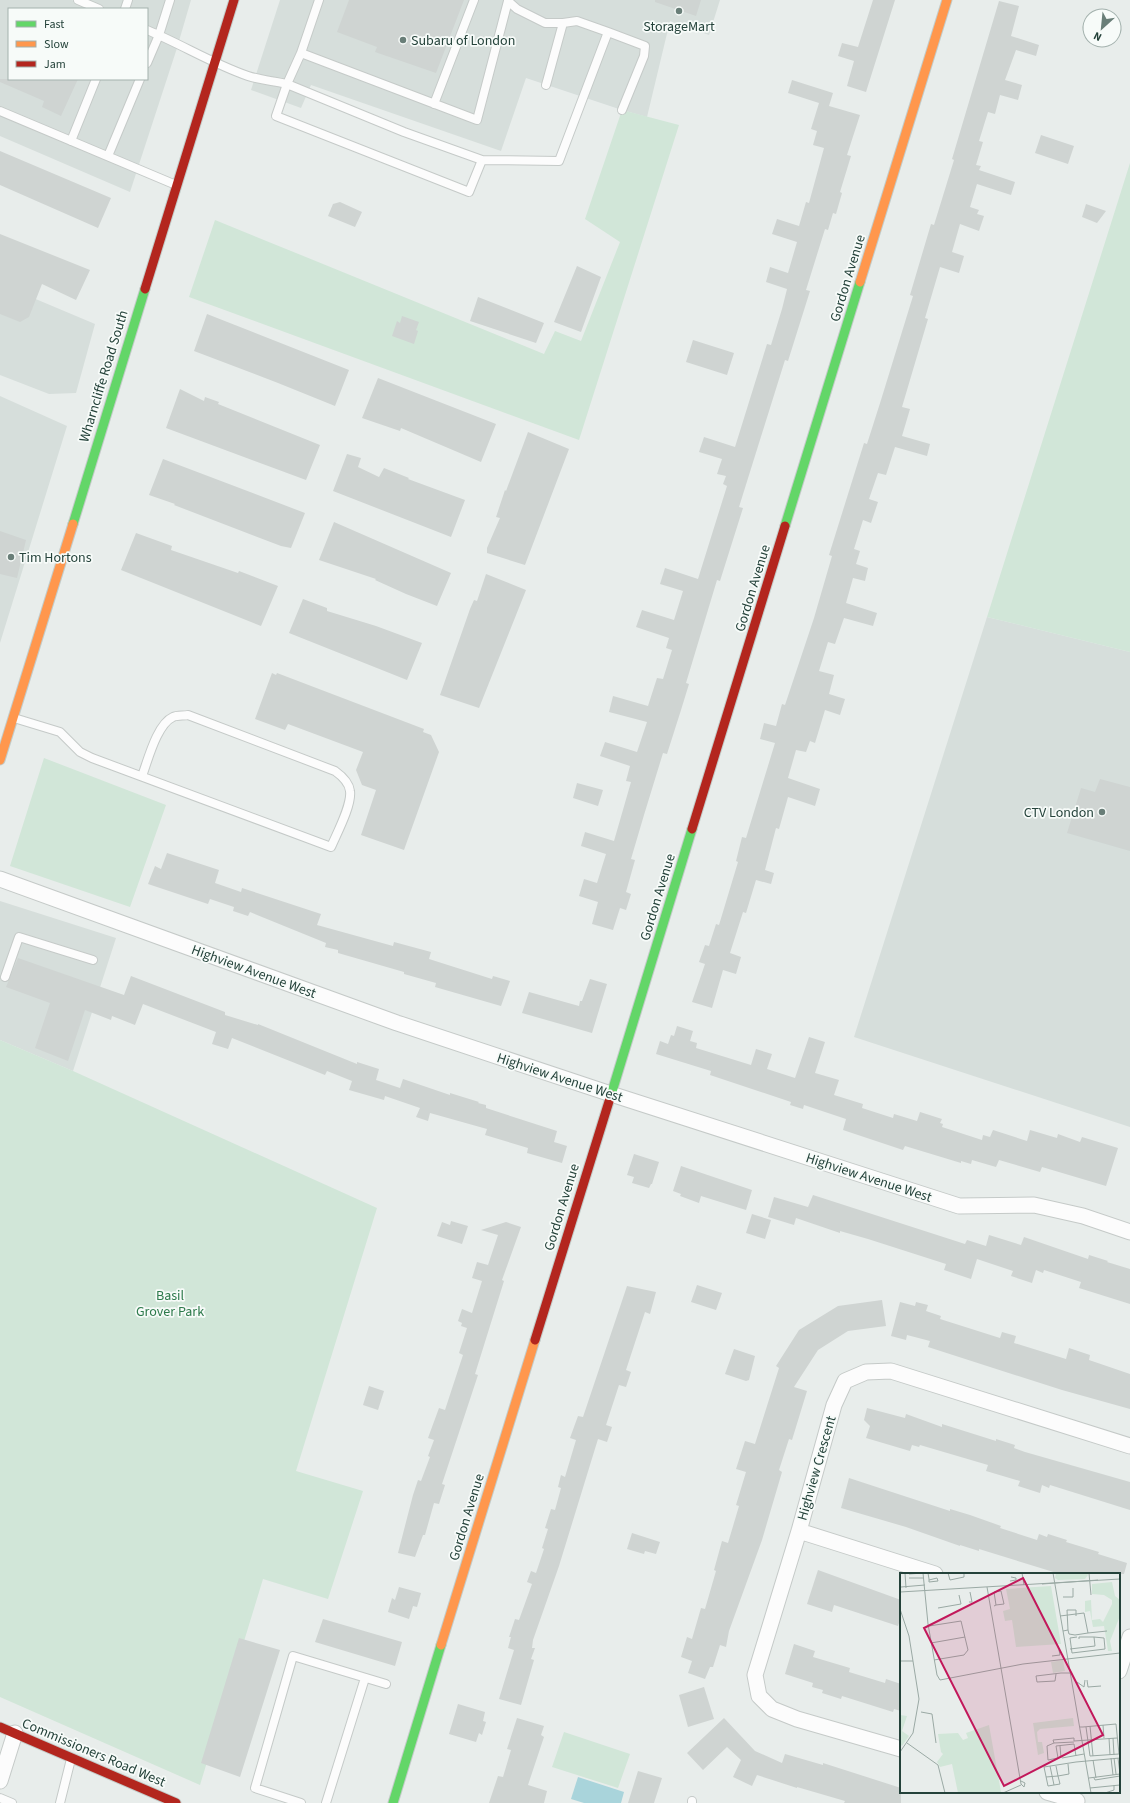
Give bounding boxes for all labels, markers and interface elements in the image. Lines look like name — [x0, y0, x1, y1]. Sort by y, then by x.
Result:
marker: StorageMart — [674, 6, 684, 16]
legend — [8, 8, 148, 80]
north arrow — [1082, 8, 1122, 48]
text: Fast — [44, 16, 64, 33]
place label: StorageMart — [643, 17, 715, 37]
text: N — [1091, 28, 1104, 45]
place label: Subaru of London — [411, 31, 515, 51]
marker: Subaru of London — [398, 35, 408, 45]
text: Slow — [44, 36, 69, 53]
text: Jam — [44, 56, 66, 73]
street label: Gordon Avenue — [825, 232, 871, 324]
street label: Wharncliffe Road South — [74, 308, 134, 445]
street label: Gordon Avenue — [730, 542, 776, 634]
place label: Tim Hortons — [19, 548, 92, 568]
marker: Tim Hortons — [6, 552, 16, 562]
place label: CTV London — [1024, 803, 1094, 823]
marker: CTV London — [1097, 807, 1107, 817]
street label: Gordon Avenue — [635, 851, 681, 943]
street label: Highview Avenue West — [189, 940, 319, 1004]
street label: Highview Avenue West — [494, 1048, 625, 1108]
street label: Highview Avenue West — [803, 1148, 934, 1208]
street label: Gordon Avenue — [539, 1161, 585, 1253]
park label: Basil Grover Park — [136, 1286, 204, 1322]
street label: Highview Crescent — [792, 1413, 842, 1523]
street label: Gordon Avenue — [444, 1471, 490, 1563]
inset map — [900, 1573, 1120, 1793]
street label: Commissioners Road West — [19, 1714, 169, 1792]

